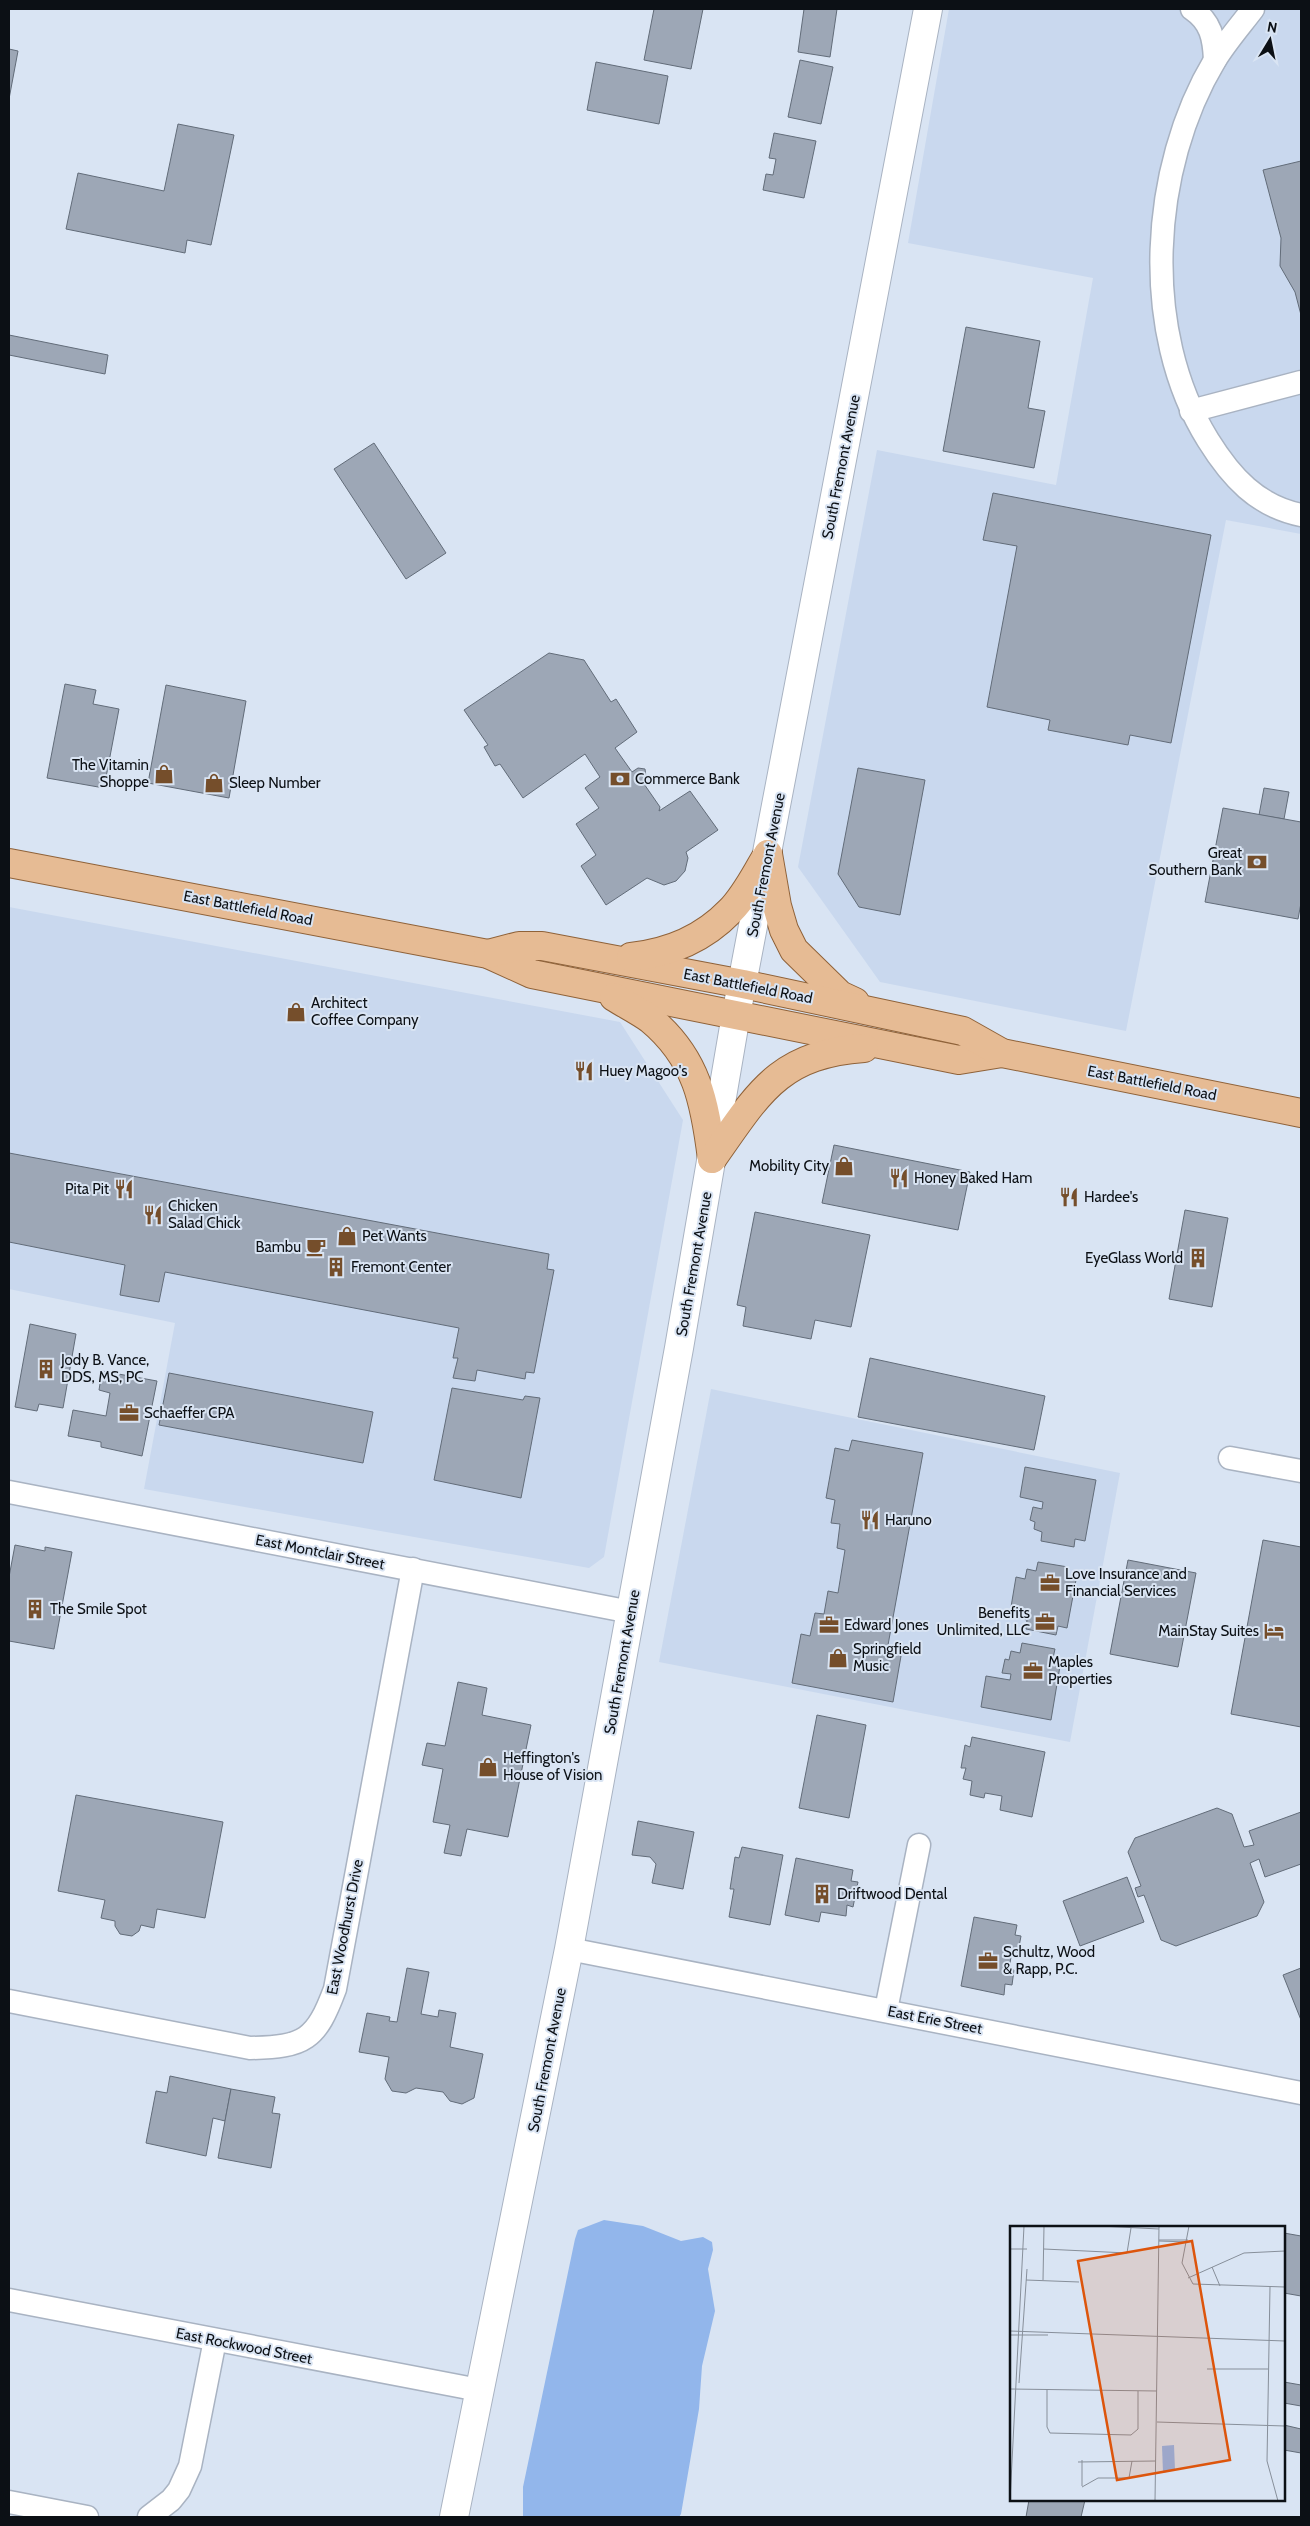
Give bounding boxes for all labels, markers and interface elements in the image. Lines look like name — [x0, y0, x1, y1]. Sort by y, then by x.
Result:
north arrow — [1245, 15, 1295, 65]
text: N — [1266, 17, 1279, 37]
street label: South Fremont Avenue — [818, 393, 864, 541]
place label: The Vitamin Shoppe — [72, 756, 149, 791]
shop icon: The Vitamin Shoppe — [153, 763, 175, 785]
bank icon: Commerce Bank — [609, 768, 631, 790]
place label: Commerce Bank — [635, 770, 740, 788]
shop icon: Sleep Number — [203, 772, 225, 794]
place label: Sleep Number — [229, 774, 321, 792]
street label: South Fremont Avenue — [743, 791, 789, 939]
place label: Great Southern Bank — [1149, 844, 1242, 879]
bank icon: Great Southern Bank — [1246, 851, 1268, 873]
street label: East Battlefield Road — [182, 887, 314, 929]
street label: East Battlefield Road — [682, 965, 814, 1007]
place label: Architect Coffee Company — [311, 994, 419, 1029]
shop icon: Architect Coffee Company — [285, 1001, 307, 1023]
restaurant icon: Huey Magoo's — [573, 1060, 595, 1082]
place label: Huey Magoo's — [599, 1062, 687, 1080]
street label: East Battlefield Road — [1086, 1062, 1218, 1104]
shop icon: Mobility City — [833, 1155, 855, 1177]
place label: Mobility City — [749, 1157, 829, 1175]
restaurant icon: Honey Baked Ham — [888, 1167, 910, 1189]
place label: Honey Baked Ham — [914, 1169, 1032, 1187]
restaurant icon: Pita Pit — [113, 1178, 135, 1200]
place label: Pita Pit — [65, 1180, 109, 1198]
restaurant icon: Hardee's — [1058, 1186, 1080, 1208]
place label: Hardee's — [1084, 1188, 1138, 1206]
street label: South Fremont Avenue — [672, 1190, 716, 1338]
place label: Chicken Salad Chick — [168, 1197, 241, 1232]
restaurant icon: Chicken Salad Chick — [142, 1204, 164, 1226]
shop icon: Pet Wants — [336, 1225, 358, 1247]
place label: Pet Wants — [362, 1227, 427, 1245]
cafe icon: Bambu — [305, 1236, 327, 1258]
place label: Bambu — [256, 1238, 301, 1256]
building icon: EyeGlass World — [1187, 1247, 1209, 1269]
place label: EyeGlass World — [1085, 1249, 1183, 1267]
building icon: Fremont Center — [325, 1256, 347, 1278]
place label: Fremont Center — [351, 1258, 451, 1276]
place label: Jody B. Vance, DDS, MS, PC — [60, 1351, 149, 1386]
building icon: Jody B. Vance, DDS, MS, PC — [35, 1358, 57, 1380]
office icon: Schaeffer CPA — [118, 1402, 140, 1424]
place label: Schaeffer CPA — [144, 1404, 235, 1422]
restaurant icon: Haruno — [859, 1509, 881, 1531]
place label: Haruno — [885, 1511, 932, 1529]
street label: East Montclair Street — [254, 1531, 386, 1573]
place label: Love Insurance and Financial Services — [1065, 1565, 1187, 1600]
office icon: Love Insurance and Financial Services — [1039, 1572, 1061, 1594]
street label: South Fremont Avenue — [600, 1588, 644, 1736]
building icon: The Smile Spot — [24, 1598, 46, 1620]
place label: The Smile Spot — [50, 1600, 147, 1618]
place label: Benefits Unlimited, LLC — [936, 1604, 1030, 1639]
office icon: Benefits Unlimited, LLC — [1034, 1611, 1056, 1633]
office icon: Edward Jones — [818, 1614, 840, 1636]
place label: Edward Jones — [844, 1616, 929, 1634]
hotel icon: MainStay Suites — [1263, 1620, 1285, 1642]
place label: MainStay Suites — [1158, 1622, 1259, 1640]
place label: Springfield Music — [853, 1640, 921, 1675]
shop icon: Springfield Music — [827, 1647, 849, 1669]
place label: Maples Properties — [1048, 1653, 1112, 1688]
office icon: Maples Properties — [1022, 1660, 1044, 1682]
place label: Heffington's House of Vision — [503, 1749, 602, 1784]
shop icon: Heffington's House of Vision — [477, 1756, 499, 1778]
street label: East Woodhurst Drive — [323, 1857, 367, 1996]
building icon: Driftwood Dental — [811, 1883, 833, 1905]
place label: Driftwood Dental — [837, 1885, 948, 1903]
place label: Schultz, Wood & Rapp, P.C. — [1003, 1943, 1095, 1978]
office icon: Schultz, Wood & Rapp, P.C. — [977, 1950, 999, 1972]
street label: South Fremont Avenue — [524, 1986, 570, 2134]
street label: East Erie Street — [886, 2002, 984, 2038]
inset map — [1010, 2226, 1285, 2501]
street label: East Rockwood Street — [174, 2324, 314, 2368]

